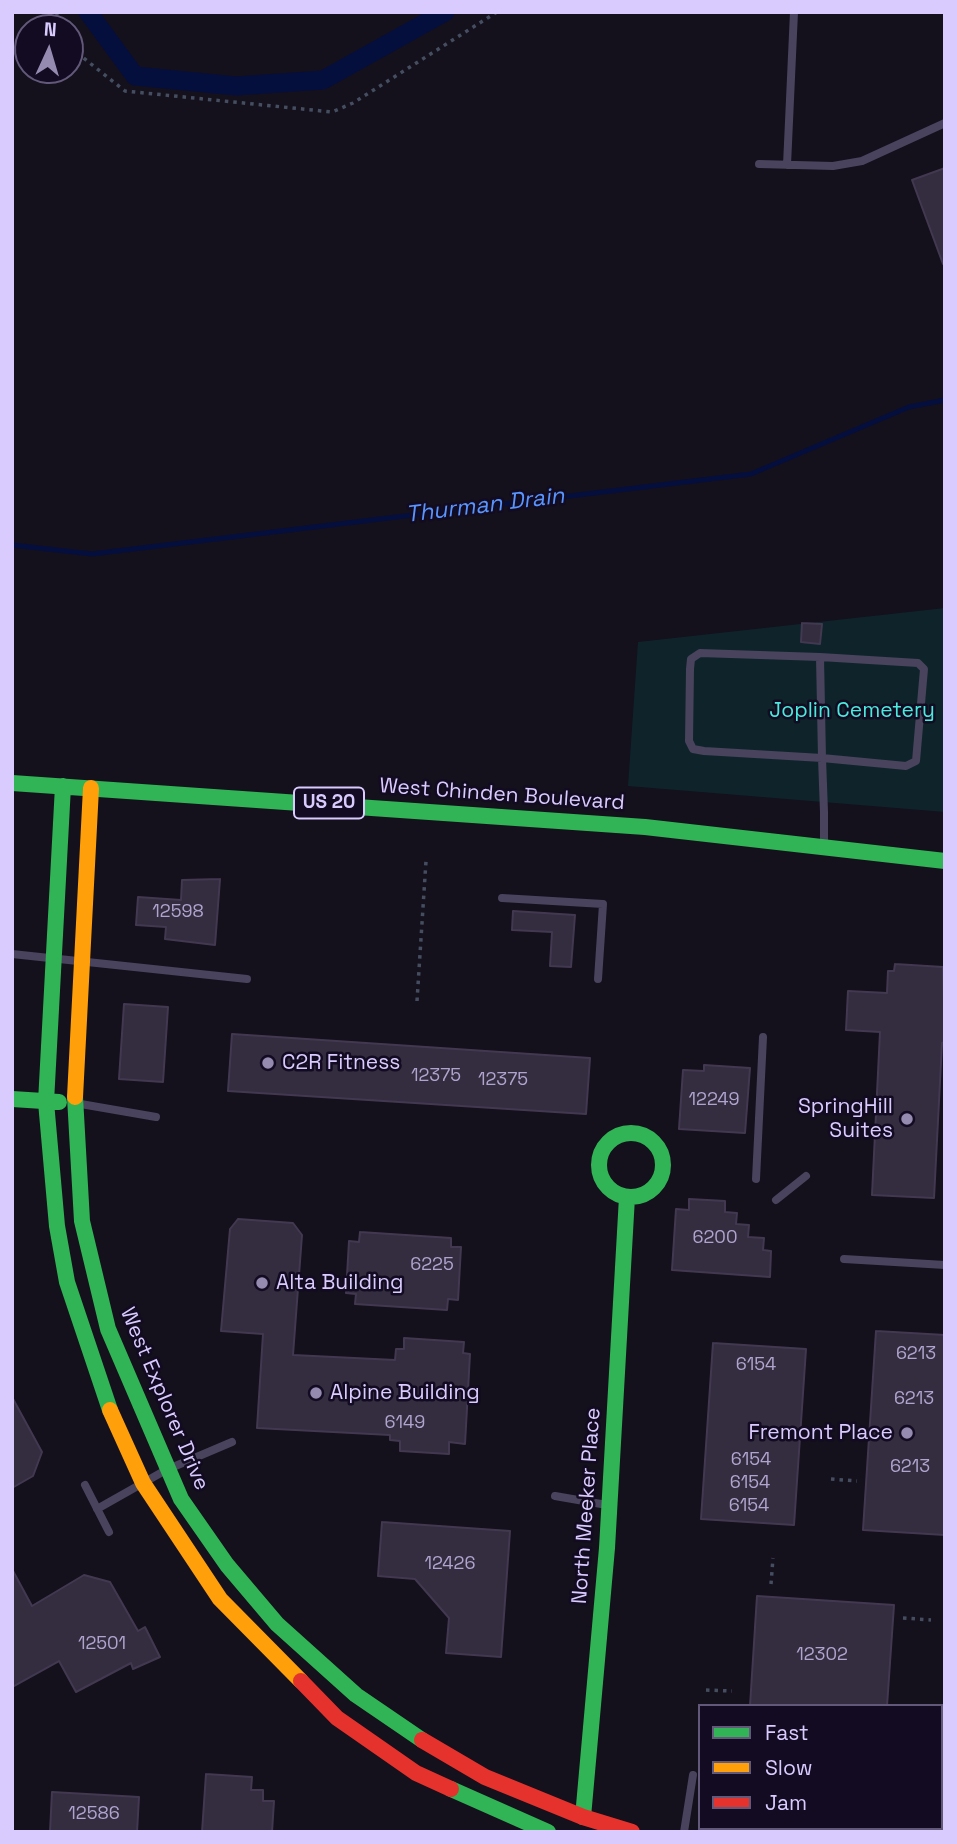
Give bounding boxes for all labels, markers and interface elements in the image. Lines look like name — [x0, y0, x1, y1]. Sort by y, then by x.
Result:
north arrow — [14, 14, 84, 84]
text: N — [43, 17, 58, 42]
water label: Thurman Drain — [404, 483, 566, 529]
park label: Joplin Cemetery — [769, 698, 935, 724]
street label: West Chinden Boulevard — [378, 774, 626, 816]
road number: US 20 — [294, 788, 364, 818]
house number: 12598 — [152, 901, 204, 923]
place label: C2R Fitness — [282, 1050, 400, 1076]
marker: C2R Fitness — [260, 1055, 276, 1071]
house number: 12375 — [411, 1065, 461, 1087]
house number: 12375 — [478, 1069, 528, 1091]
house number: 12249 — [689, 1089, 739, 1111]
place label: SpringHill Suites — [798, 1094, 893, 1144]
marker: SpringHill Suites — [899, 1111, 915, 1127]
house number: 6200 — [693, 1227, 737, 1249]
house number: 6225 — [410, 1254, 454, 1276]
place label: Alta Building — [276, 1270, 403, 1296]
marker: Alta Building — [254, 1275, 270, 1291]
street label: West Explorer Drive — [114, 1304, 214, 1494]
house number: 6213 — [896, 1343, 936, 1365]
house number: 6154 — [736, 1354, 776, 1376]
place label: Alpine Building — [330, 1380, 480, 1406]
marker: Alpine Building — [308, 1385, 324, 1401]
house number: 6213 — [894, 1388, 934, 1410]
street label: North Meeker Place — [568, 1407, 606, 1605]
house number: 6149 — [385, 1412, 425, 1434]
place label: Fremont Place — [748, 1420, 893, 1446]
marker: Fremont Place — [899, 1425, 915, 1441]
house number: 6154 — [731, 1449, 771, 1471]
house number: 6213 — [890, 1456, 930, 1478]
house number: 6154 — [730, 1472, 770, 1494]
house number: 6154 — [729, 1495, 769, 1517]
house number: 12426 — [425, 1553, 475, 1575]
house number: 12501 — [78, 1633, 126, 1655]
house number: 12302 — [796, 1644, 848, 1666]
legend — [698, 1704, 943, 1830]
text: Fast — [765, 1719, 809, 1746]
text: Slow — [765, 1754, 813, 1781]
text: Jam — [765, 1789, 807, 1816]
house number: 12586 — [68, 1803, 120, 1825]

